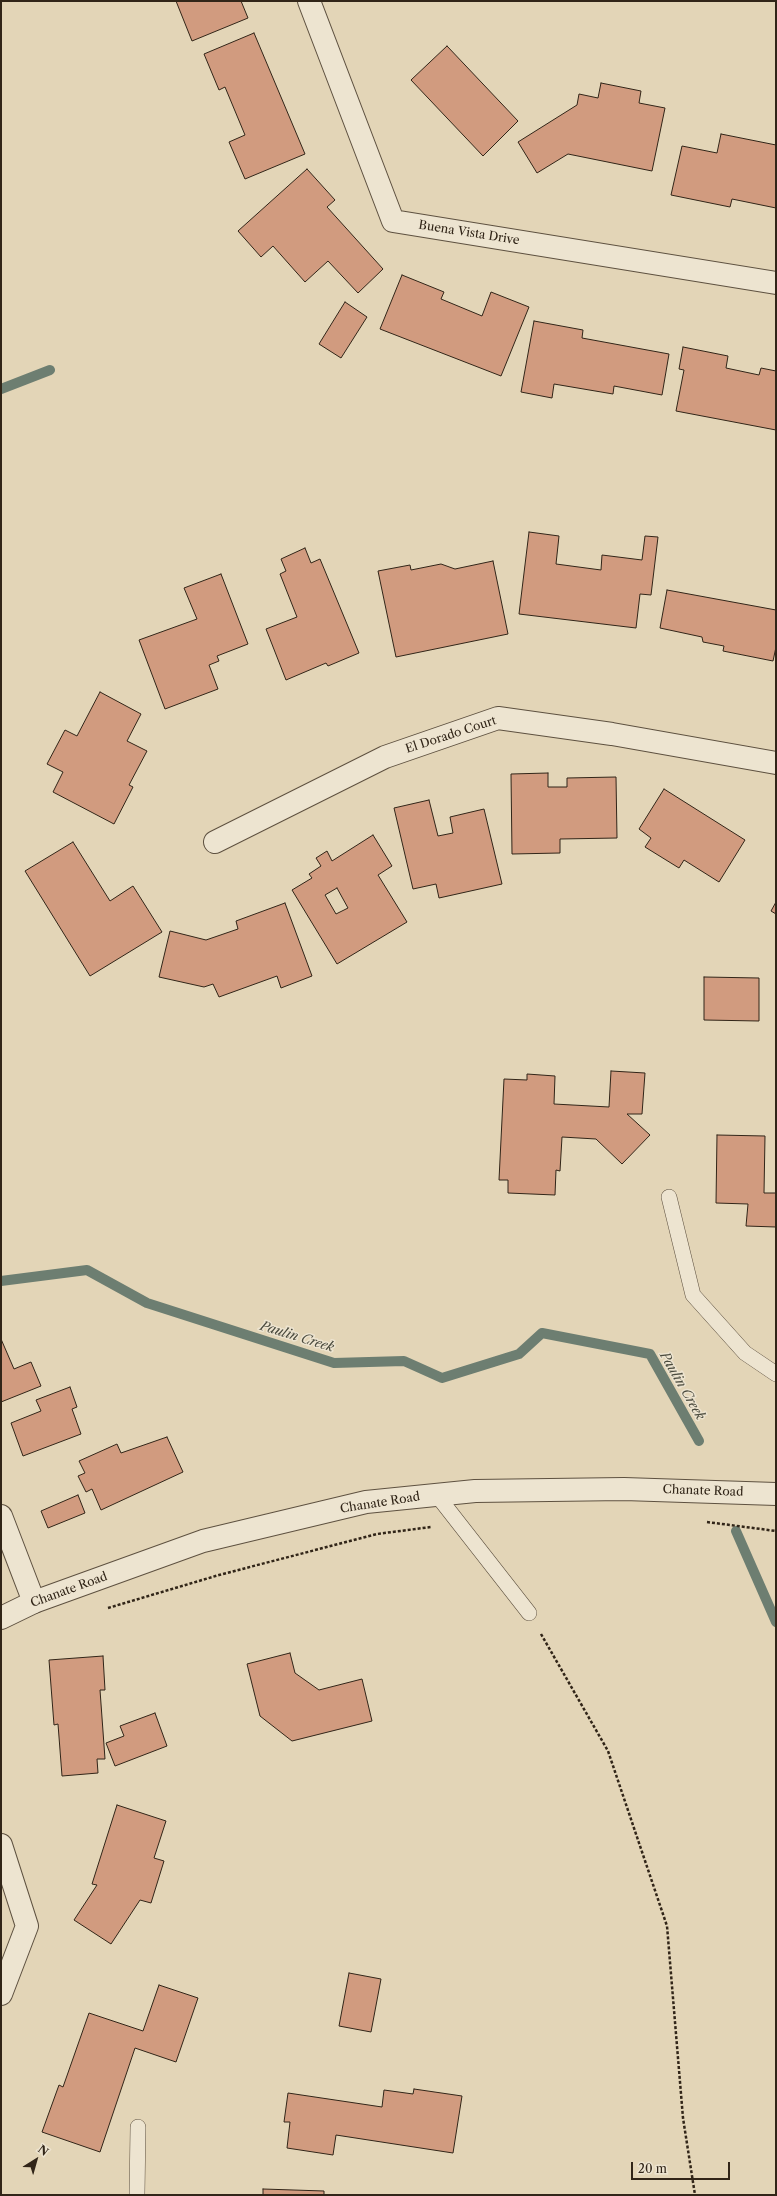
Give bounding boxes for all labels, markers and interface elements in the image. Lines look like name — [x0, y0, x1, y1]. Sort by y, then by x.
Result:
street label: Buena Vista Drive — [418, 218, 520, 248]
street label: El Dorado Court — [404, 714, 498, 756]
water label: Paulin Creek — [258, 1318, 336, 1356]
water label: Paulin Creek — [656, 1349, 708, 1423]
street label: Chanate Road — [662, 1482, 744, 1500]
street label: Chanate Road — [339, 1490, 421, 1516]
street label: Chanate Road — [29, 1569, 109, 1611]
north arrow — [16, 2140, 56, 2180]
text: N — [35, 2142, 51, 2159]
scale bar — [633, 2154, 732, 2180]
text: 20 m — [638, 2161, 667, 2176]

